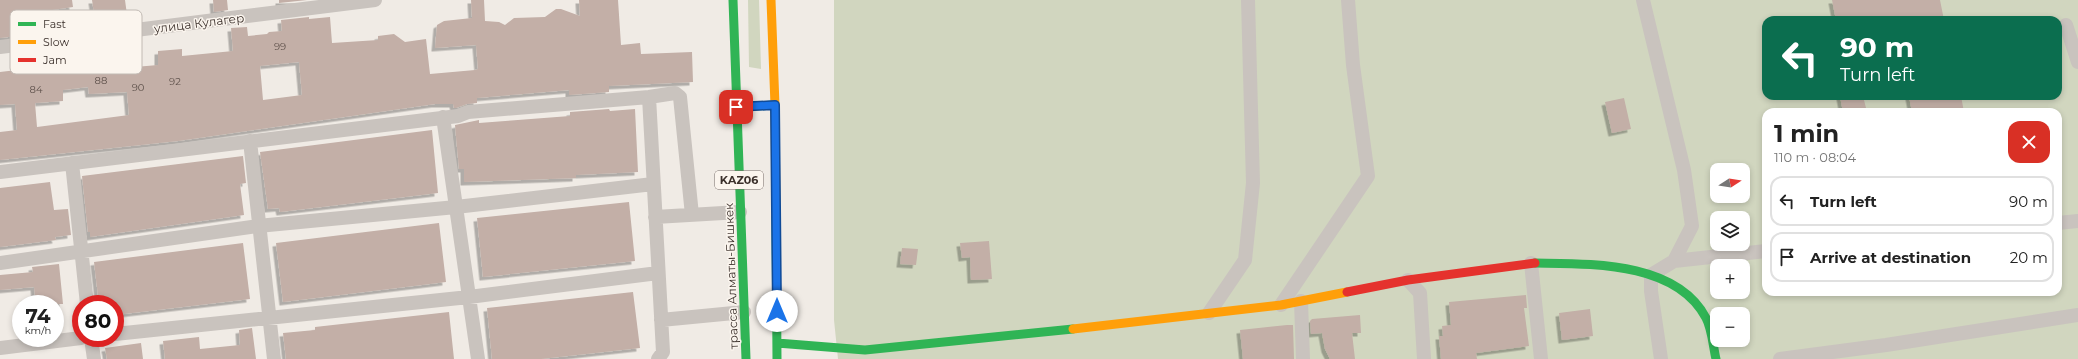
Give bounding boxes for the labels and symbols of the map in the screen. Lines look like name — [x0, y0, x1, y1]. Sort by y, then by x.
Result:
legend — [10, 10, 142, 74]
street label: улица Кулагер — [152, 10, 245, 36]
text: Fast — [43, 17, 67, 31]
text: Slow — [43, 35, 69, 49]
house number: 99 — [274, 40, 286, 53]
text: Jam — [42, 53, 67, 67]
house number: 88 — [95, 74, 107, 87]
house number: 92 — [169, 75, 181, 88]
house number: 90 — [132, 81, 145, 94]
house number: 84 — [30, 83, 43, 96]
pin — [719, 90, 753, 124]
north arrow — [1710, 163, 1750, 203]
road number: KАZ06 — [715, 171, 763, 189]
street label: трасса Алматы-Бишкек — [721, 203, 741, 349]
position arrow — [756, 290, 798, 332]
speed limit sign: 80 — [72, 295, 124, 347]

